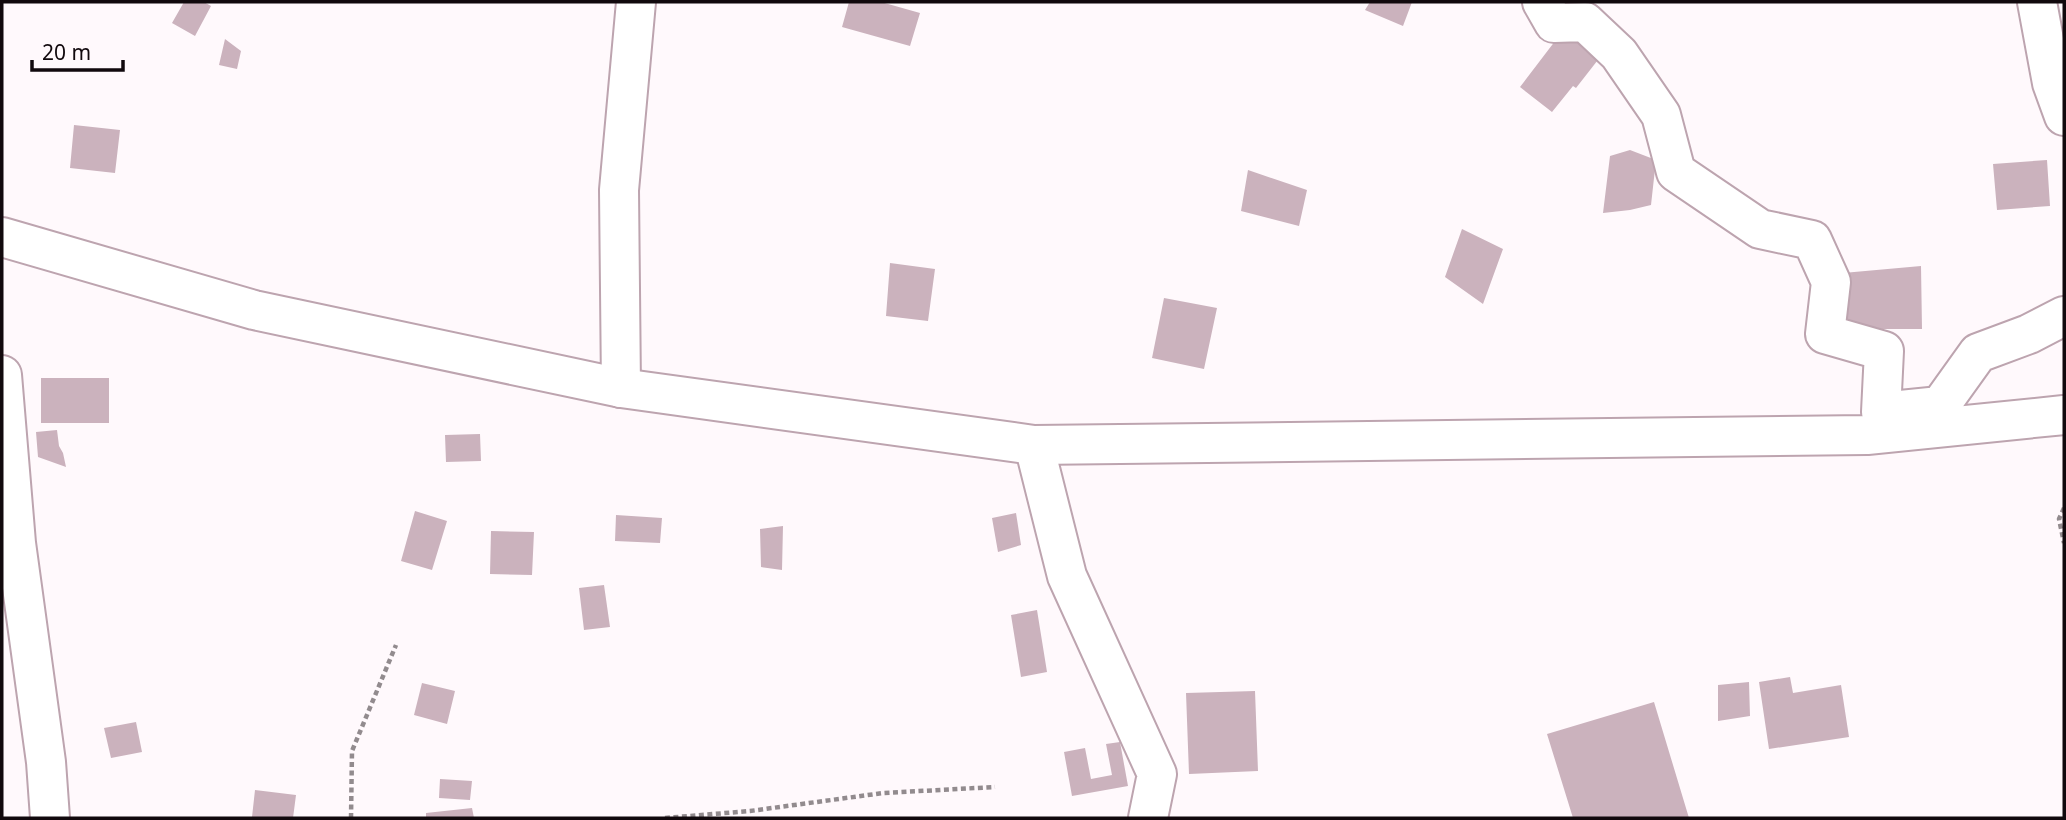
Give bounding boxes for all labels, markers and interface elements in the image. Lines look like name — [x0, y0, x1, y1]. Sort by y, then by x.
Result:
scale bar — [32, 28, 122, 72]
text: 20 m — [42, 38, 91, 66]

